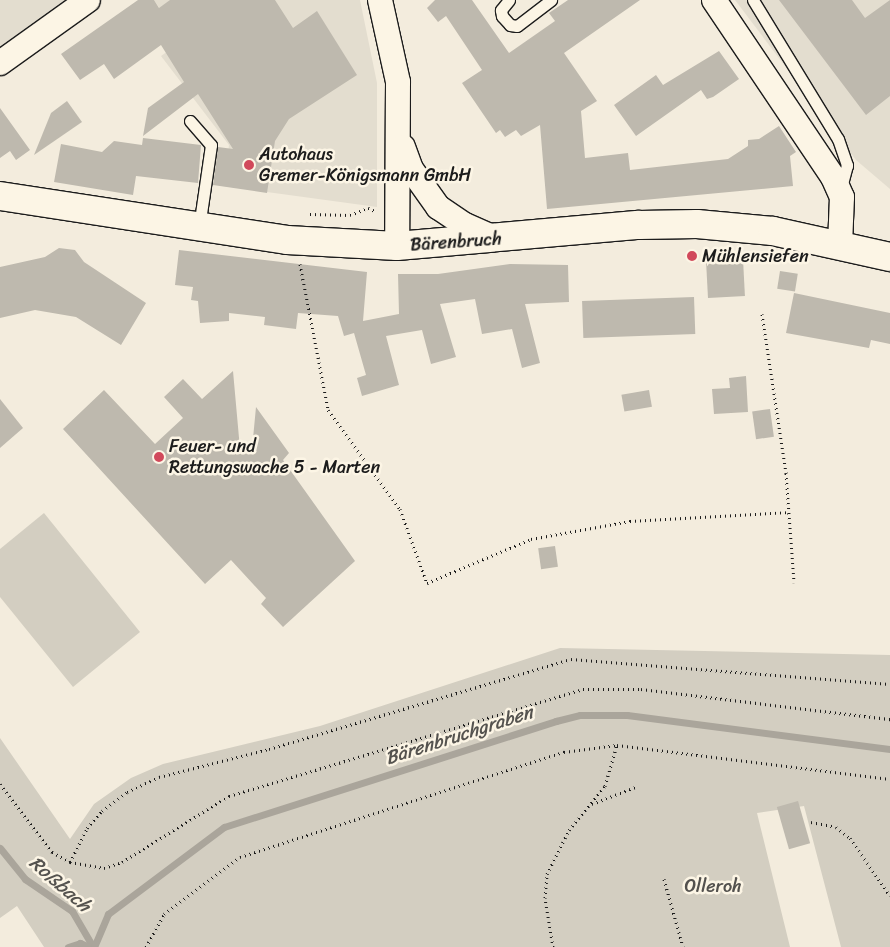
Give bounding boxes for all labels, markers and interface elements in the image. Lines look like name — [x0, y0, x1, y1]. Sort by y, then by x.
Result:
place label: Autohaus Gremer-Königsmann GmbH — [259, 144, 471, 186]
marker: Autohaus Gremer-Königsmann GmbH — [243, 159, 255, 171]
street label: Bärenbruch — [409, 228, 503, 256]
place label: Mühlensiefen — [702, 245, 809, 267]
marker: Mühlensiefen — [686, 250, 698, 262]
place label: Feuer- und Rettungswache 5 - Marten — [169, 436, 380, 478]
marker: Feuer- und Rettungswache 5 - Marten — [153, 451, 165, 463]
water label: Bärenbruchgraben — [382, 700, 536, 770]
water label: Roßbach — [25, 851, 95, 917]
park label: Olleroh — [684, 875, 742, 897]

